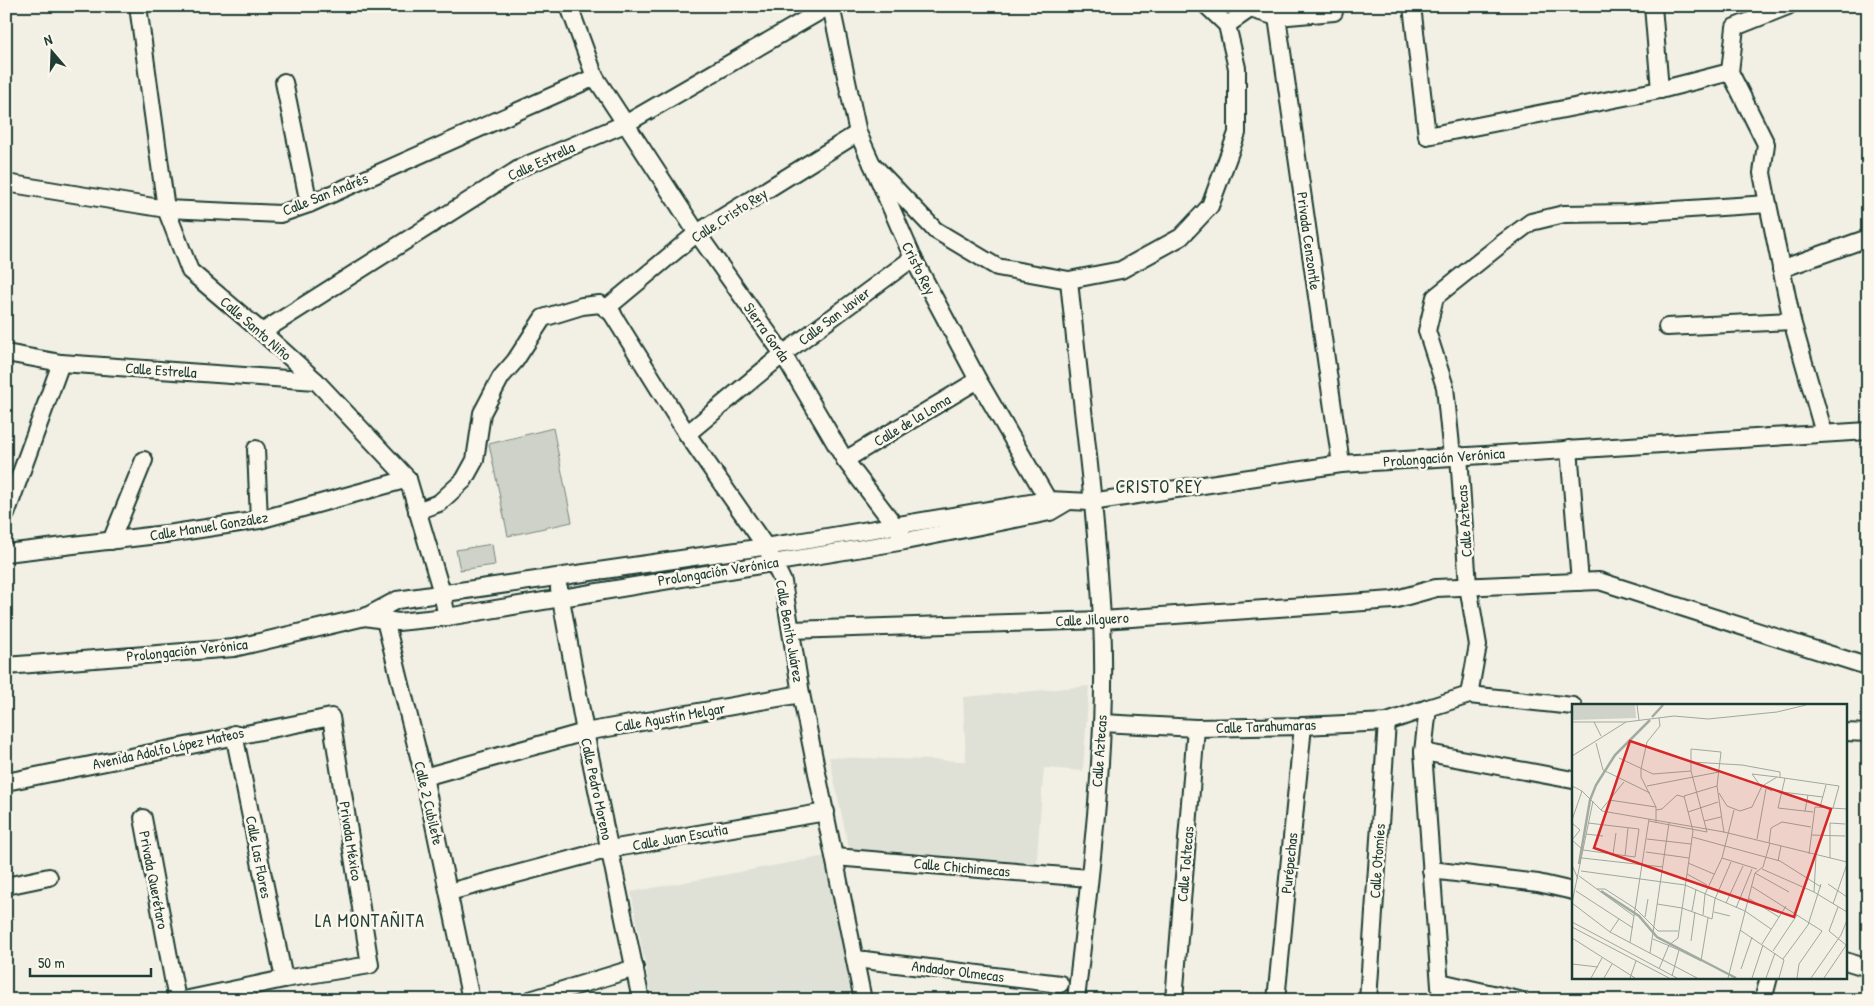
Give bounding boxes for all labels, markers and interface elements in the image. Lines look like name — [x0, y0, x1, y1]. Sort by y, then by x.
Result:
north arrow — [28, 28, 78, 78]
text: N — [41, 29, 55, 49]
street label: Calle Estrella — [504, 136, 578, 186]
street label: Calle San Andrés — [279, 167, 371, 221]
street label: Calle Cristo Rey — [687, 183, 771, 247]
street label: Privada Cenzontle — [1292, 191, 1326, 291]
street label: Cristo Rey — [897, 238, 941, 298]
street label: Calle San Javier — [794, 282, 875, 350]
street label: Calle Santo Niño — [216, 291, 296, 365]
street label: Sierra Gorda — [739, 298, 795, 366]
street label: Calle Estrella — [125, 357, 198, 383]
street label: Calle de la Loma — [870, 389, 954, 451]
street label: Prolongación Verónica — [1382, 442, 1506, 472]
district label: CRISTO REY — [1115, 474, 1203, 499]
street label: Calle Aztecas — [1451, 484, 1477, 558]
street label: Calle Manuel González — [148, 506, 270, 546]
street label: Prolongación Verónica — [656, 551, 780, 591]
street label: Calle Benito Juárez — [771, 578, 809, 685]
street label: Calle Jilguero — [1055, 607, 1129, 631]
street label: Prolongación Verónica — [125, 633, 249, 667]
street label: Calle Agustín Melgar — [613, 697, 727, 737]
inset map — [1572, 704, 1846, 978]
street label: Calle Aztecas — [1086, 714, 1112, 788]
street label: Calle Tarahumaras — [1215, 714, 1317, 738]
street label: Avenida Adolfo López Mateos — [90, 722, 246, 774]
street label: Calle Pedro Moreno — [576, 736, 618, 842]
street label: Calle 2 Cubilete — [409, 759, 449, 847]
street label: Privada México — [334, 800, 368, 882]
street label: Calle Las Flores — [241, 814, 277, 900]
street label: Calle Juan Escutia — [631, 818, 729, 856]
street label: Calle Otomíes — [1364, 823, 1390, 899]
street label: Calle Toltecas — [1171, 825, 1199, 903]
street label: Privada Querétaro — [134, 829, 174, 931]
street label: Purépechas — [1275, 831, 1303, 895]
street label: Calle Chichimecas — [913, 852, 1011, 882]
district label: LA MONTAÑITA — [315, 908, 425, 933]
scale bar — [30, 946, 151, 978]
text: 50 m — [38, 952, 65, 973]
street label: Andador Olmecas — [911, 955, 1006, 987]

